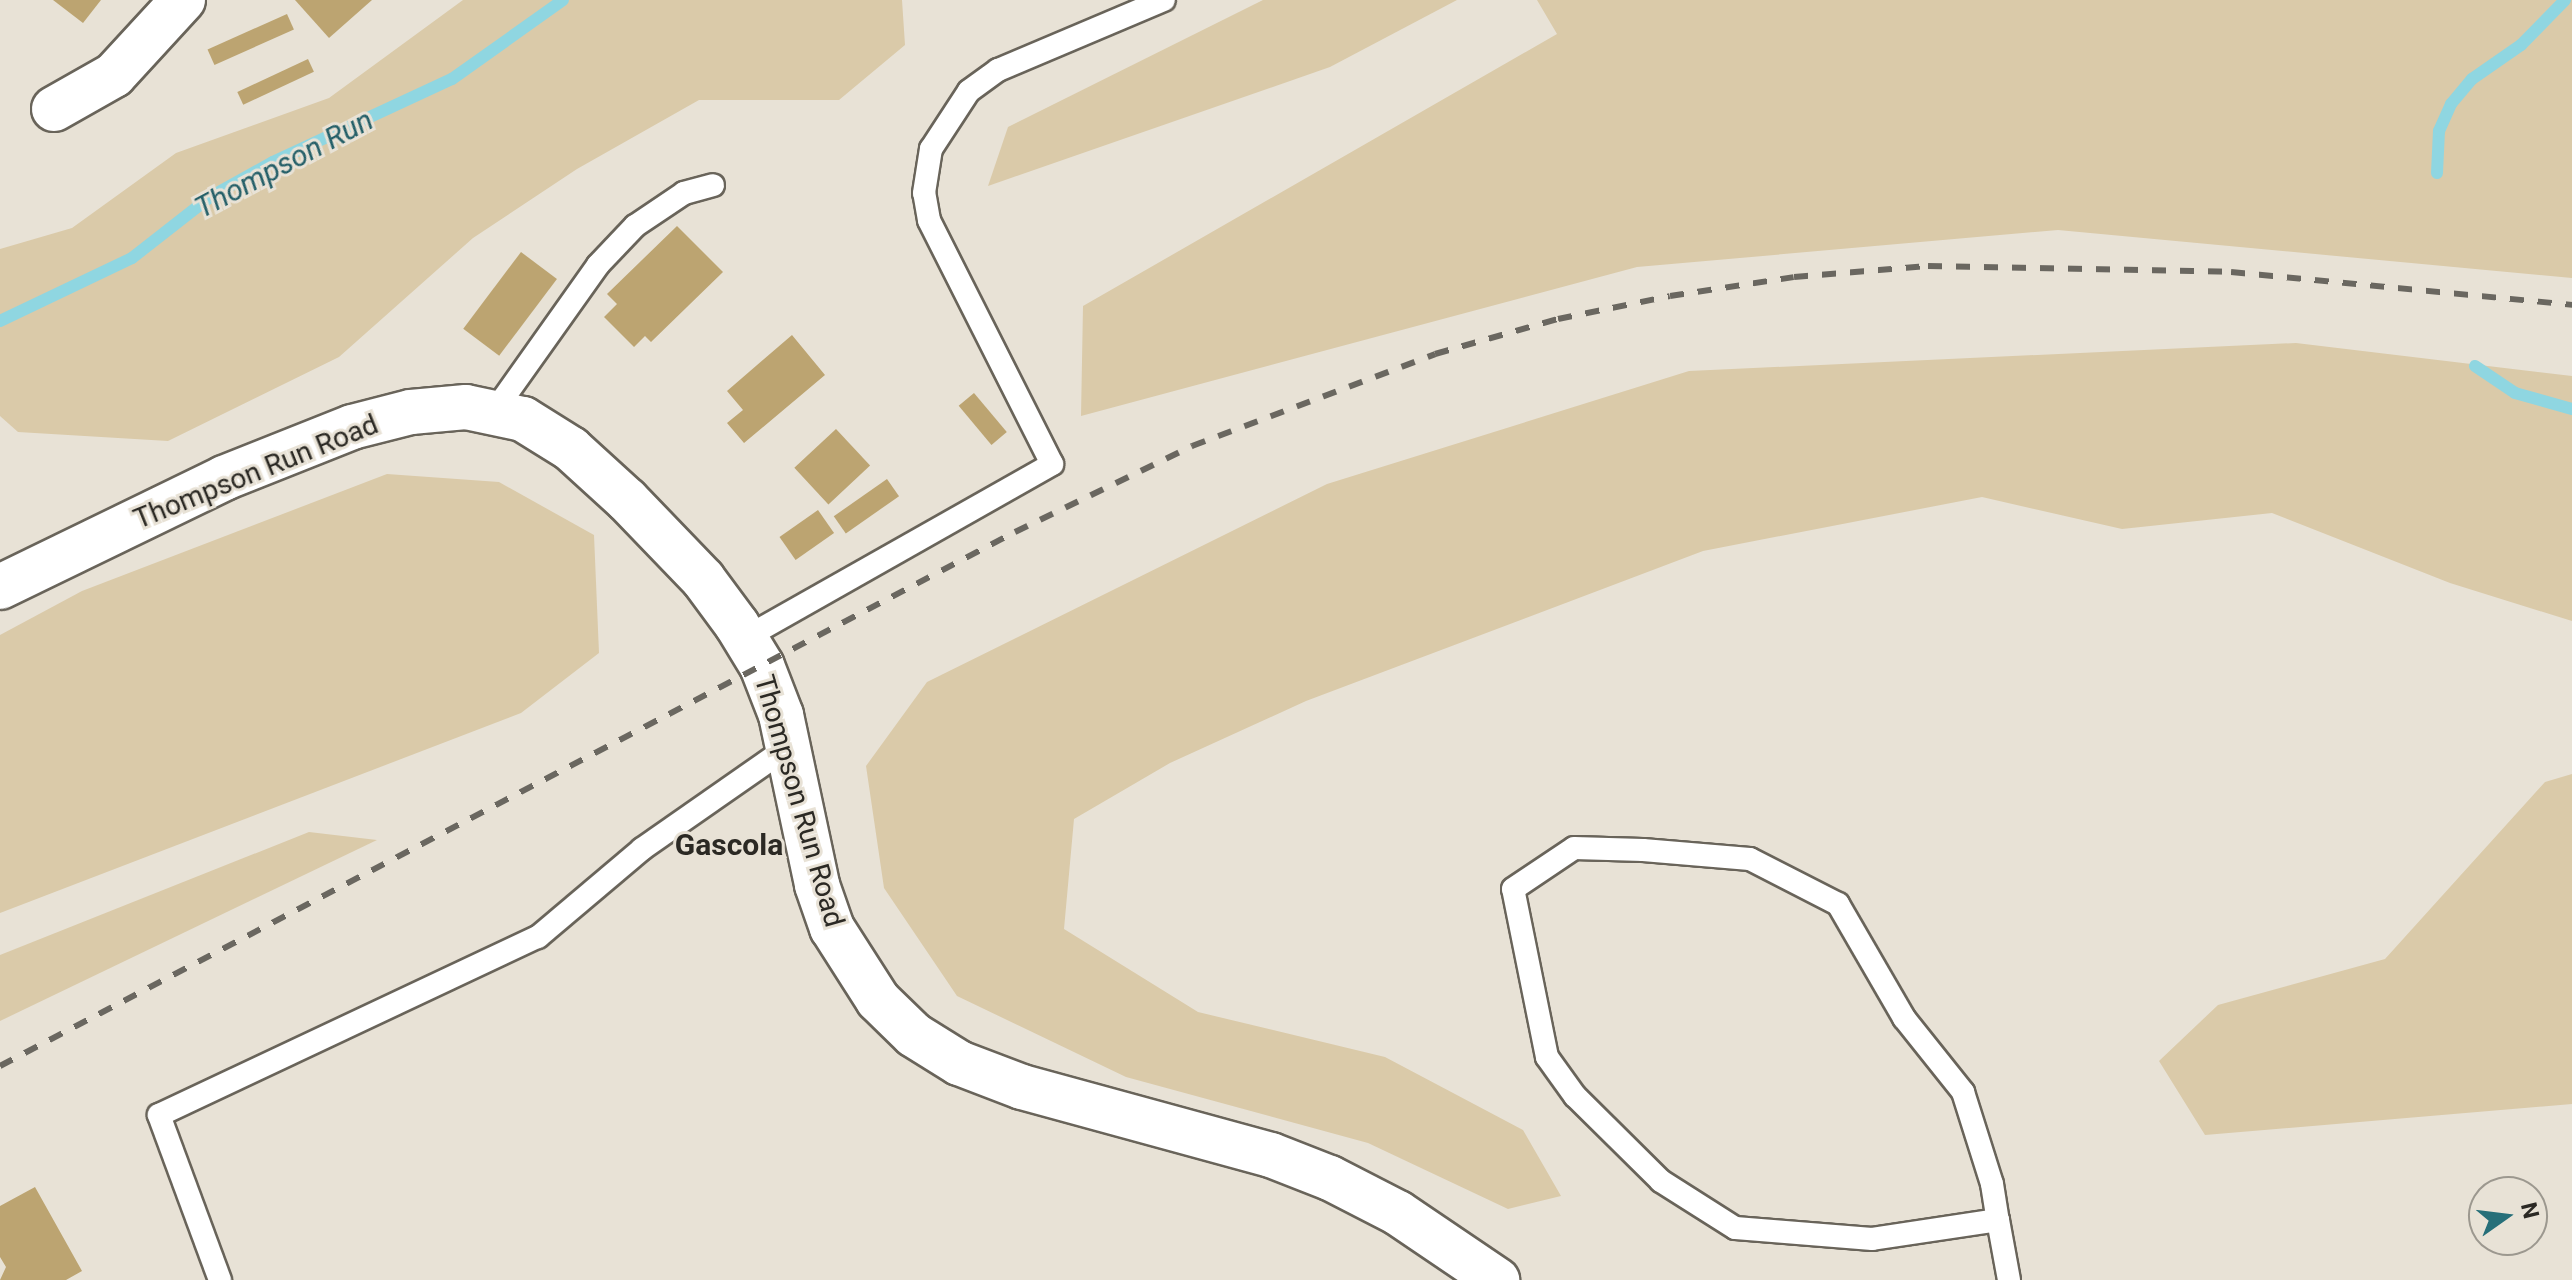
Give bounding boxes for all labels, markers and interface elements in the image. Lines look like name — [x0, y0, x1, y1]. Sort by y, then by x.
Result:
water label: Thompson Run — [189, 102, 379, 226]
street label: Thompson Run Road — [129, 408, 383, 536]
street label: Thompson Run Road — [747, 671, 851, 931]
district label: Gascola — [675, 827, 783, 863]
north arrow — [2468, 1176, 2548, 1256]
text: N — [2516, 1200, 2544, 1221]

